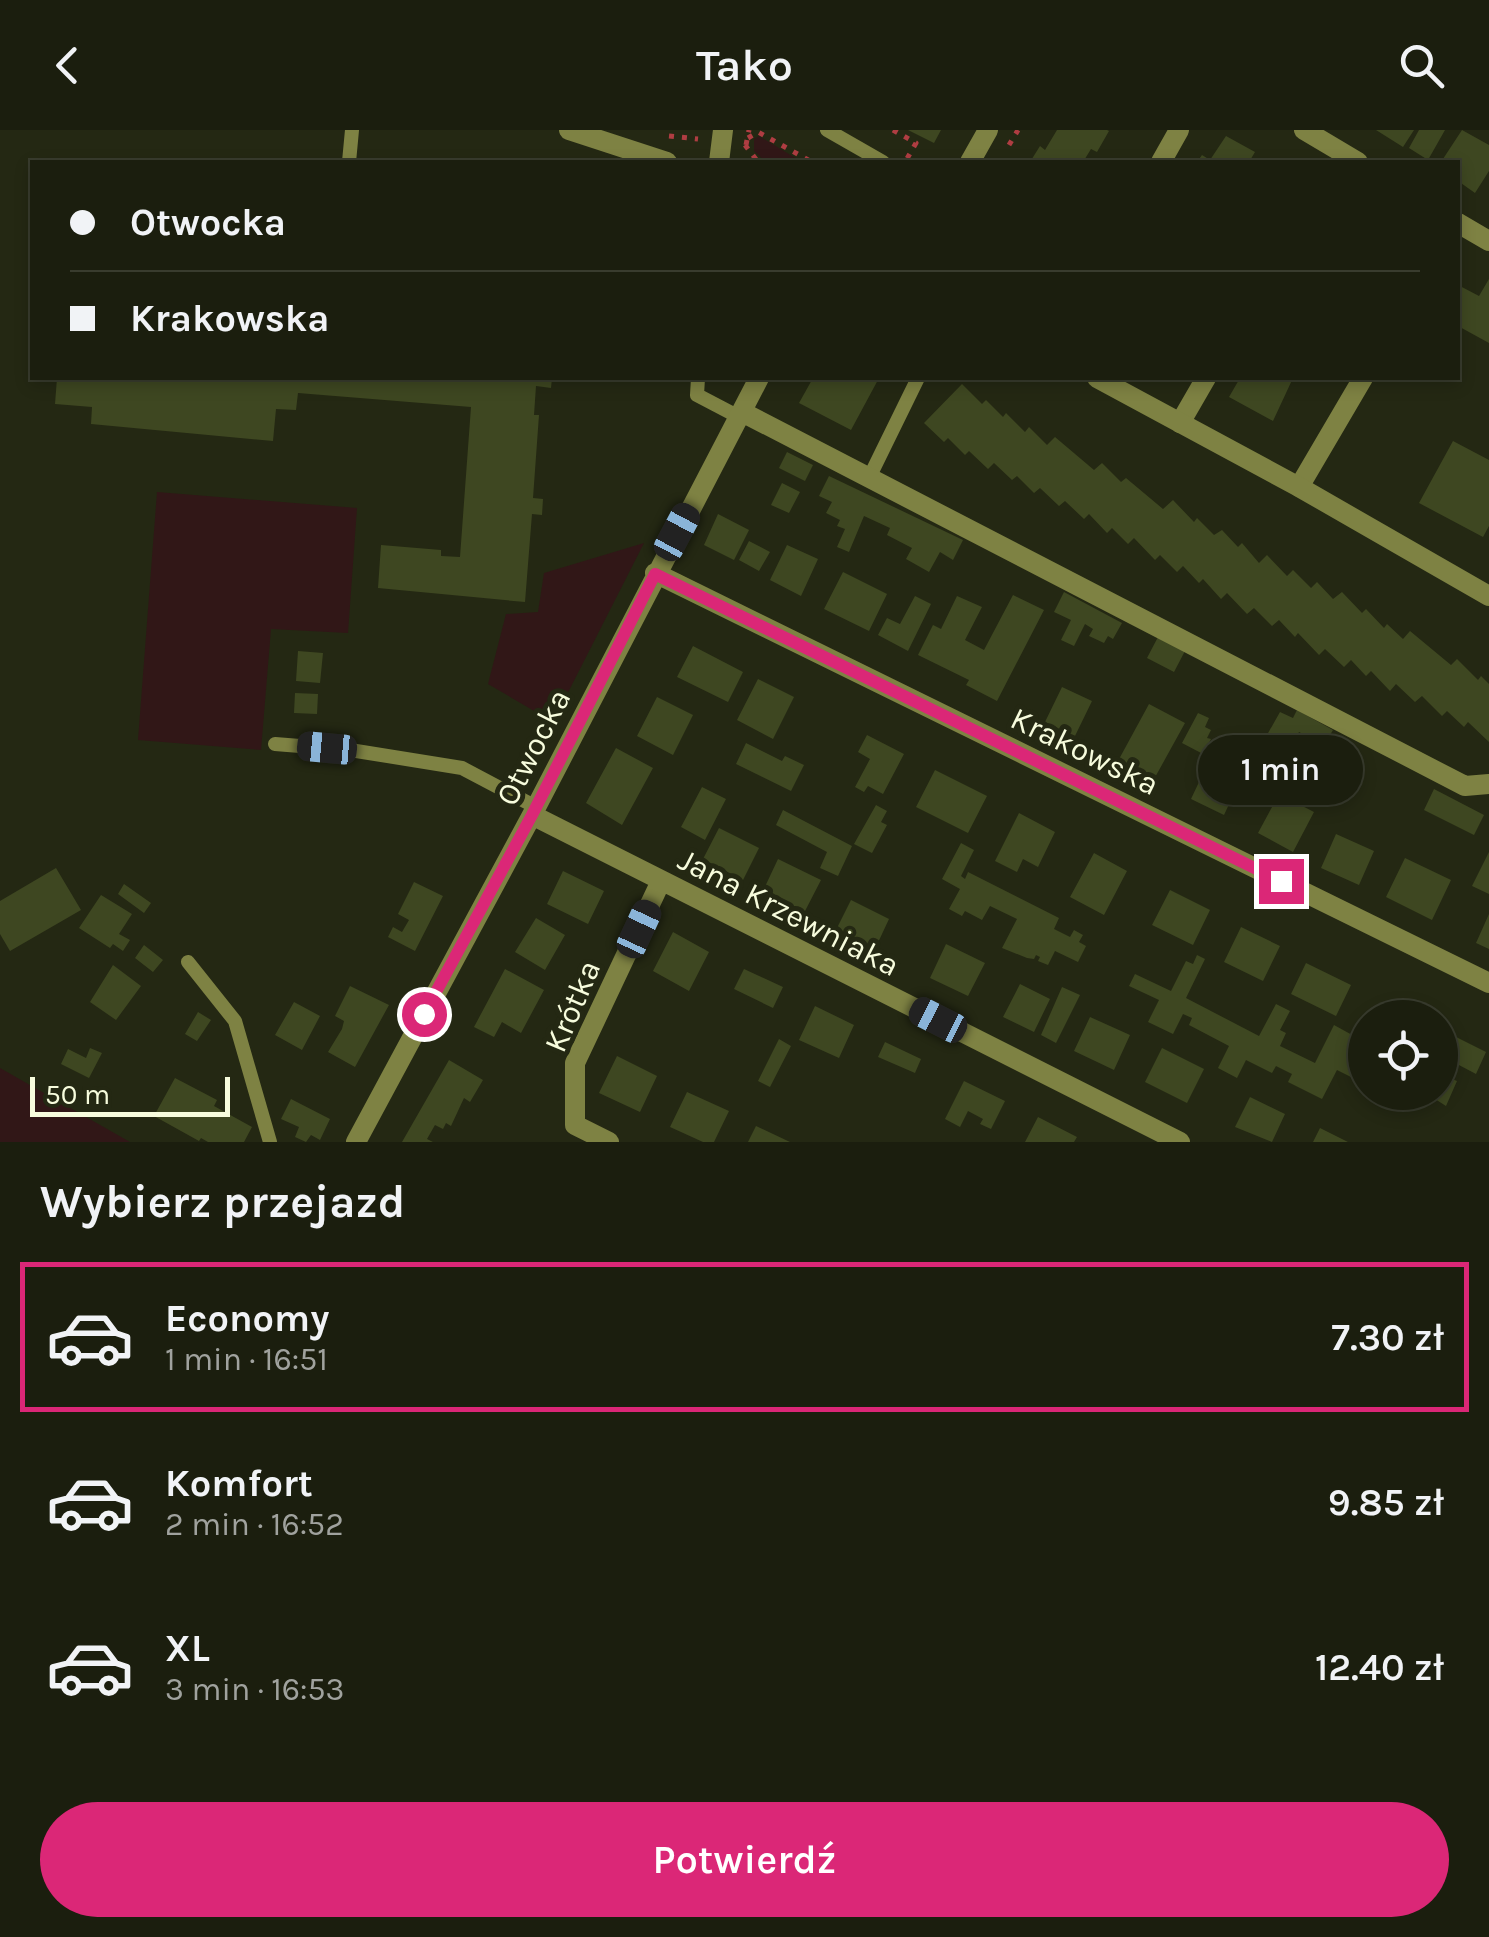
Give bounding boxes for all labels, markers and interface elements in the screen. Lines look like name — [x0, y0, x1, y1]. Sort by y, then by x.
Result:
icon: back — [40, 38, 95, 93]
icon: search — [1394, 38, 1449, 93]
text: Tako — [696, 39, 793, 91]
text: Otwocka — [130, 200, 286, 245]
text: Krakowska — [130, 296, 330, 341]
car — [650, 498, 704, 566]
street label: Otwocka — [488, 683, 578, 812]
street label: Krakowska — [1005, 700, 1165, 803]
car — [296, 730, 358, 766]
callout: 1 min — [1198, 736, 1364, 806]
text: 1 min — [1241, 751, 1320, 788]
street label: Jana Krzewniaka — [672, 841, 905, 984]
route end — [1259, 859, 1304, 904]
car — [613, 895, 665, 963]
street label: Krótka — [537, 955, 608, 1058]
route start — [402, 992, 447, 1037]
car — [904, 993, 972, 1047]
map controls — [1348, 1000, 1458, 1110]
button: locate — [1348, 1000, 1458, 1110]
scale bar — [30, 1072, 230, 1116]
text: 50 m — [45, 1078, 110, 1111]
text: Wybierz przejazd — [40, 1176, 405, 1228]
icon: car — [45, 1292, 135, 1382]
text: Economy — [165, 1296, 329, 1341]
text: 7.30 zł — [1331, 1315, 1444, 1360]
text: 1 min · 16:51 — [165, 1341, 328, 1378]
icon: car — [45, 1457, 135, 1547]
text: Komfort — [165, 1461, 313, 1506]
text: 9.85 zł — [1328, 1480, 1444, 1525]
text: 2 min · 16:52 — [165, 1506, 344, 1543]
icon: car — [45, 1622, 135, 1712]
text: XL — [165, 1626, 210, 1671]
text: 12.40 zł — [1315, 1645, 1444, 1690]
text: 3 min · 16:53 — [165, 1671, 344, 1708]
button: Potwierdź — [40, 1802, 1449, 1917]

